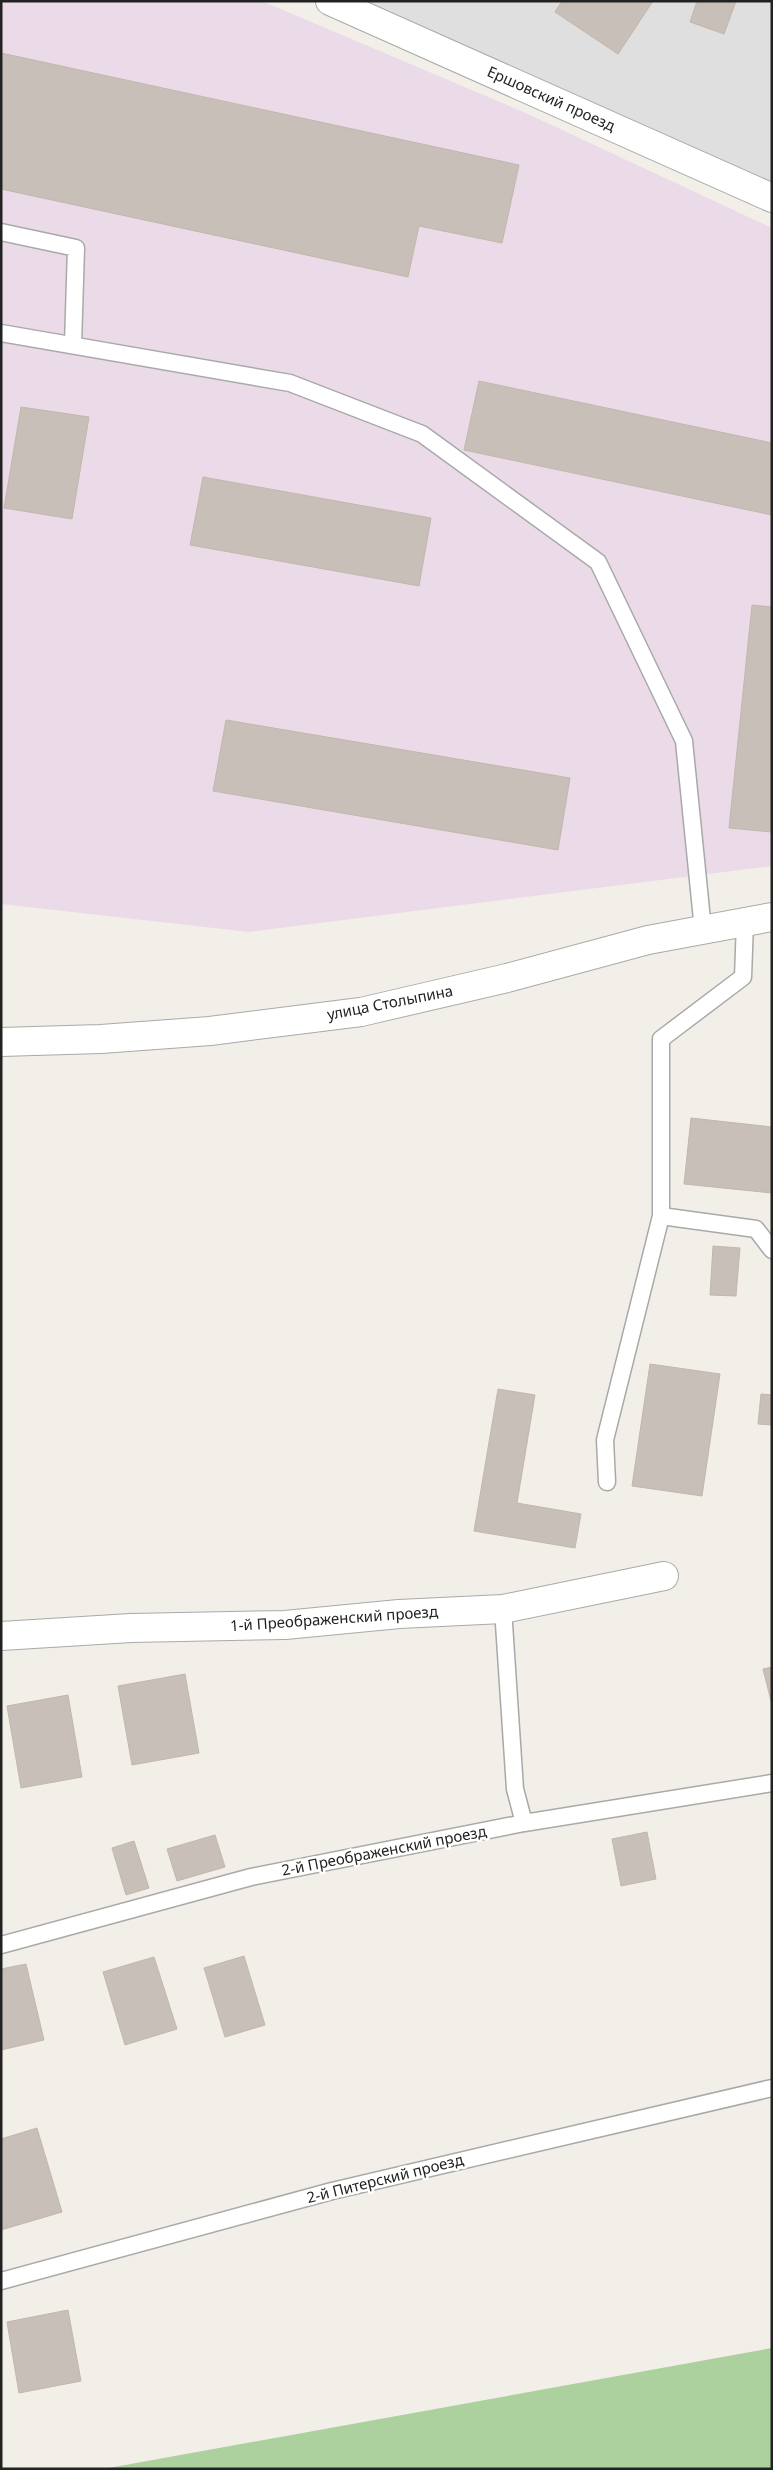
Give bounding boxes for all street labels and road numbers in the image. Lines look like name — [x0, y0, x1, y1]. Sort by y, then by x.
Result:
street label: Ершовский проезд — [484, 61, 618, 135]
street label: улица Столыпина — [325, 980, 454, 1024]
street label: 1-й Преображенский проезд — [229, 1601, 439, 1635]
street label: 2-й Преображенский проезд — [280, 1820, 488, 1880]
street label: 2-й Питерский проезд — [304, 2149, 465, 2207]

